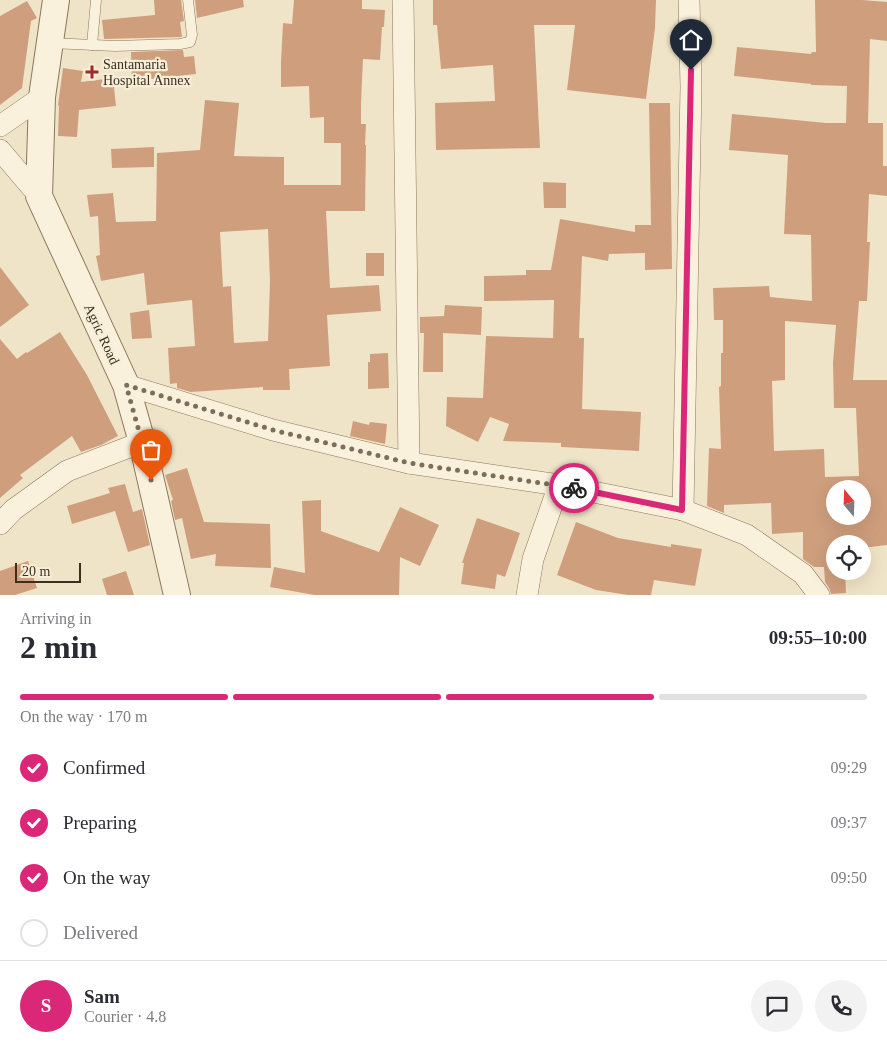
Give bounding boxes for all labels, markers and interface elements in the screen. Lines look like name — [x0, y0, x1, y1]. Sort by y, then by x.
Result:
pin — [670, 19, 712, 70]
icon: home — [677, 26, 705, 54]
place label: Santamaria Hospital Annex — [103, 57, 191, 88]
marker: Santamaria Hospital Annex — [85, 65, 99, 79]
street label: Agric Road — [81, 302, 122, 367]
pin — [130, 429, 172, 480]
icon: bag — [137, 436, 165, 464]
courier — [549, 463, 599, 513]
icon: bike — [560, 474, 588, 502]
north arrow — [826, 480, 871, 525]
map controls — [826, 480, 871, 580]
button: locate — [826, 535, 871, 580]
scale bar — [15, 560, 81, 583]
text: 20 m — [22, 564, 50, 579]
text: Arriving in — [20, 610, 92, 627]
text: 09:55–10:00 — [769, 627, 867, 648]
text: 2 min — [20, 629, 97, 665]
text: On the way · 170 m — [20, 708, 148, 725]
icon: check — [20, 754, 48, 782]
text: Confirmed — [63, 757, 145, 778]
text: 09:29 — [831, 759, 867, 776]
icon: check — [20, 809, 48, 837]
text: Preparing — [63, 812, 137, 833]
text: 09:37 — [831, 814, 867, 831]
icon: check — [20, 864, 48, 892]
text: On the way — [63, 867, 151, 888]
text: 09:50 — [831, 869, 867, 886]
text: Delivered — [63, 922, 138, 943]
button: chat — [751, 980, 803, 1032]
button: phone — [815, 980, 867, 1032]
text: Sam — [84, 986, 120, 1007]
text: S — [41, 995, 51, 1016]
text: Courier · 4.8 — [84, 1008, 166, 1025]

